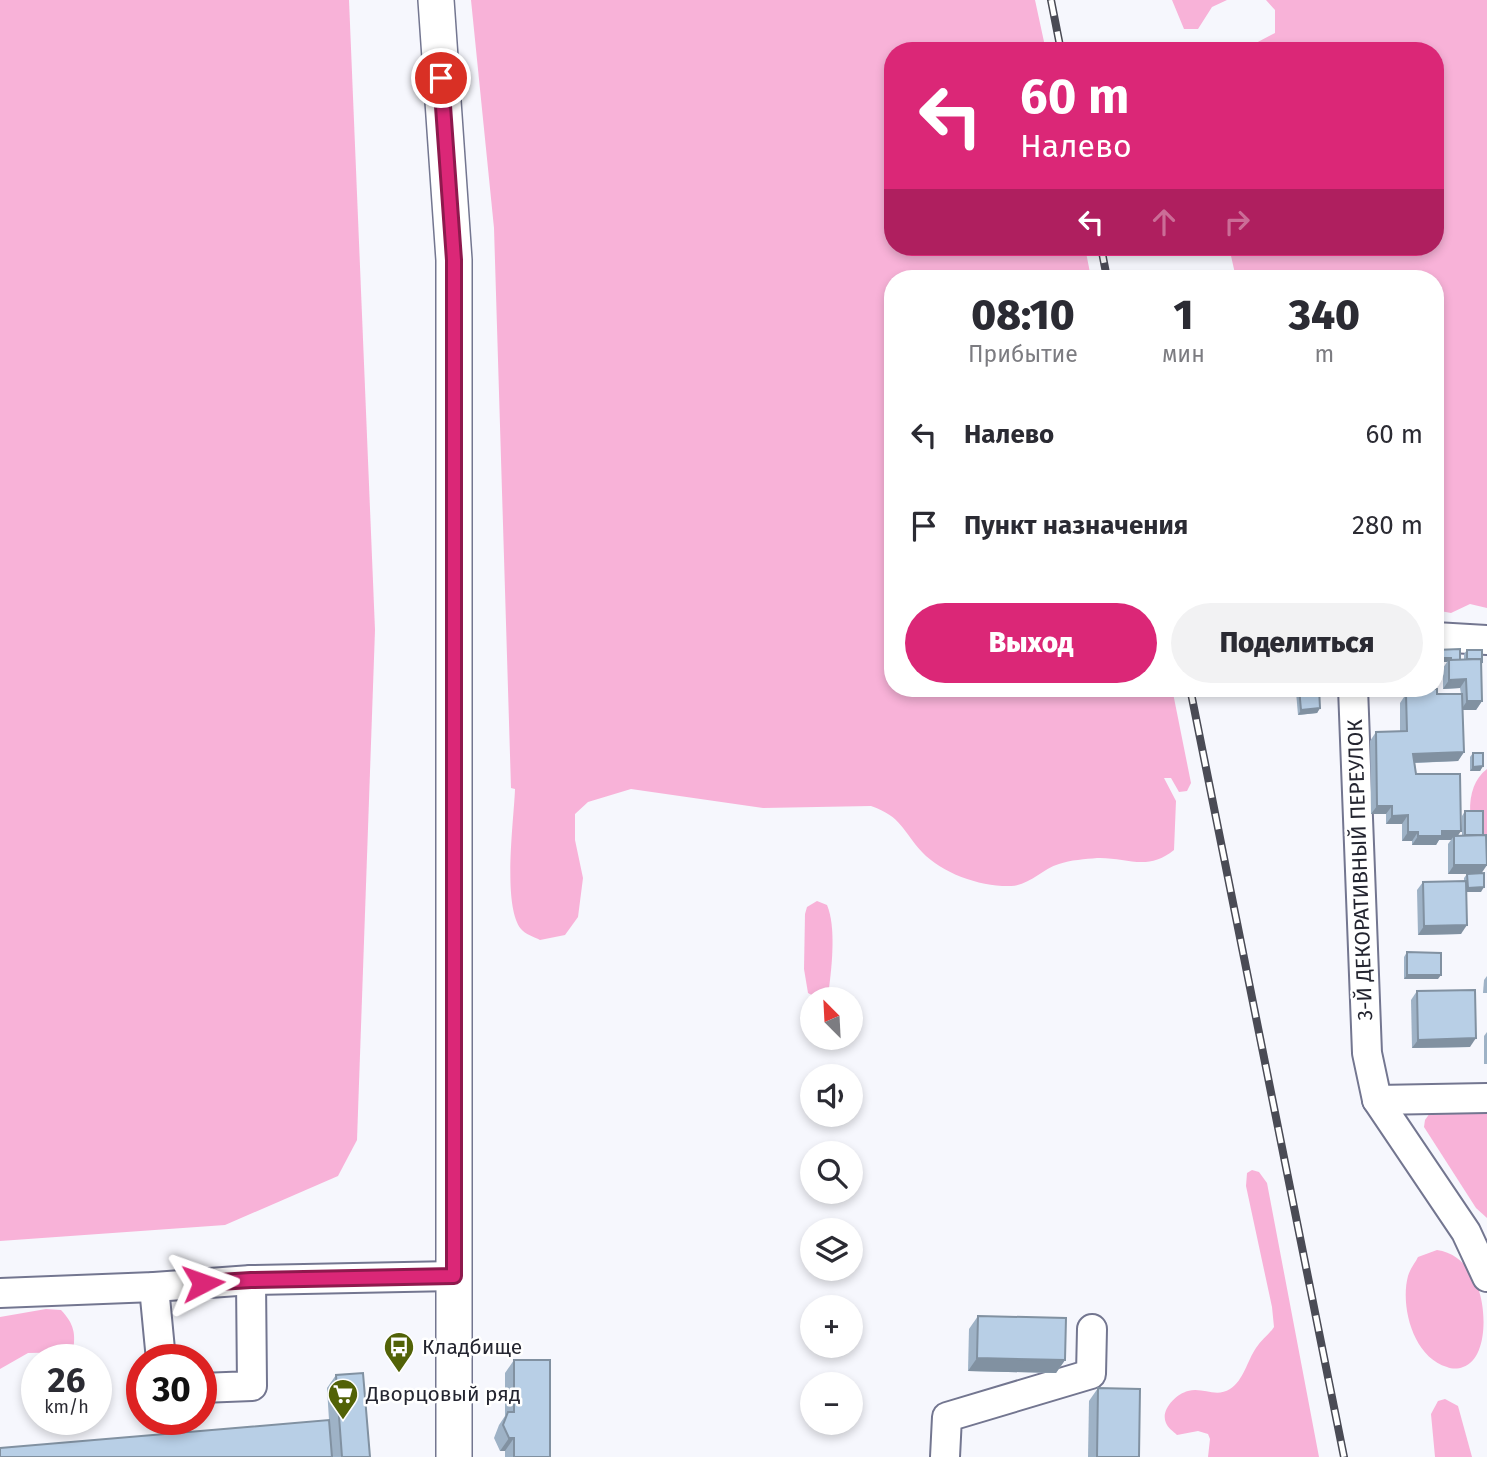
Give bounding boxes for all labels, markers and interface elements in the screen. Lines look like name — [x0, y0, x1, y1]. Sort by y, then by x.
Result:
pin — [411, 48, 471, 108]
icon: arrive — [422, 59, 460, 97]
text: 60 m — [1020, 67, 1129, 126]
icon: left — [905, 70, 996, 161]
text: Налево — [1020, 127, 1132, 165]
icon: left — [1072, 203, 1110, 241]
icon: ahead — [1145, 203, 1183, 241]
icon: right — [1218, 203, 1256, 241]
text: 08:10 — [971, 290, 1075, 340]
text: 1 — [1173, 290, 1193, 340]
text: 340 — [1289, 290, 1360, 340]
text: Прибытие — [968, 340, 1078, 368]
text: мин — [1162, 340, 1205, 368]
text: m — [1315, 340, 1334, 368]
icon: left — [905, 416, 943, 454]
text: Налево — [964, 419, 1054, 450]
text: 60 m — [1365, 419, 1423, 450]
icon: arrive — [905, 507, 943, 545]
text: Пункт назначения — [964, 510, 1188, 541]
text: 280 m — [1352, 510, 1423, 541]
button: Выход — [905, 603, 1157, 683]
button: Поделиться — [1171, 603, 1423, 683]
street label: 3-Й ДЕКОРАТИВНЫЙ ПЕРЕУЛОК — [1342, 718, 1378, 1021]
north arrow — [800, 987, 863, 1050]
map controls — [800, 987, 863, 1435]
button: sound — [800, 1064, 863, 1127]
button: search — [800, 1141, 863, 1204]
button: layers — [800, 1218, 863, 1281]
position arrow — [166, 1246, 240, 1320]
button: + — [800, 1295, 863, 1358]
bus stop icon: Кладбище — [382, 1330, 416, 1374]
place label: Кладбище — [422, 1334, 522, 1360]
speed limit sign: 30 — [126, 1344, 217, 1435]
text: 26 — [48, 1359, 85, 1401]
button: − — [800, 1372, 863, 1435]
supermarket icon: Дворцовый ряд — [326, 1377, 360, 1421]
place label: Дворцовый ряд — [365, 1381, 521, 1407]
text: km/h — [44, 1396, 89, 1418]

